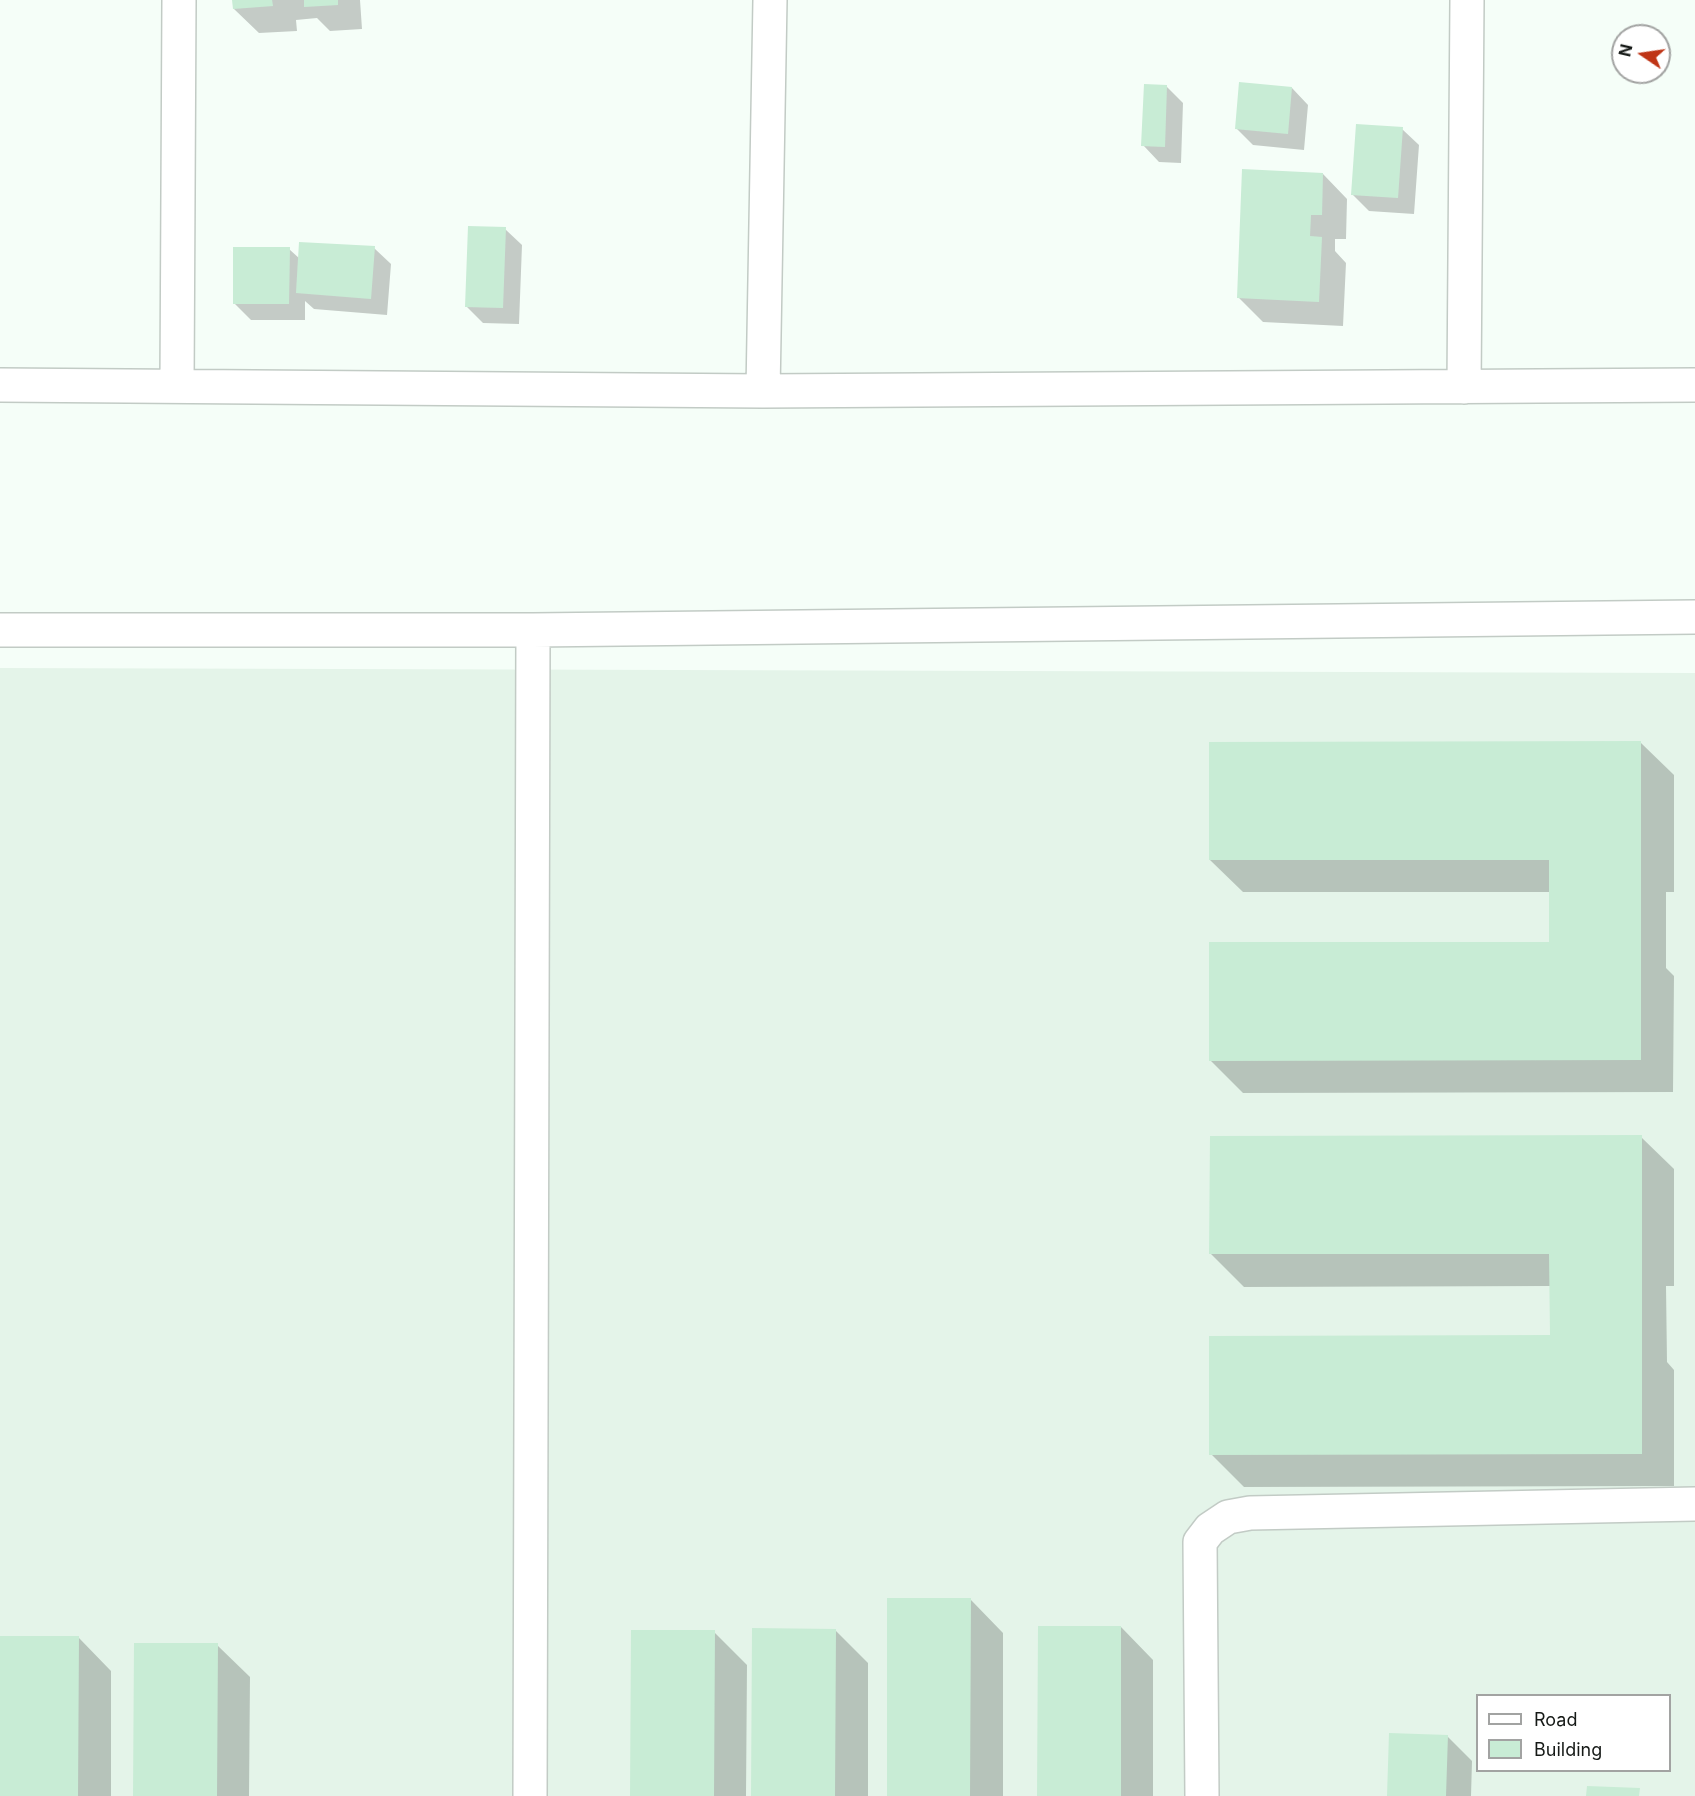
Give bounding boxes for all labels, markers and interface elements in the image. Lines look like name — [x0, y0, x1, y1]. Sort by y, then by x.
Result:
north arrow — [1611, 24, 1671, 84]
text: N — [1614, 42, 1637, 59]
legend — [1476, 1694, 1671, 1772]
text: Road — [1534, 1709, 1577, 1730]
text: Building — [1534, 1739, 1602, 1760]

